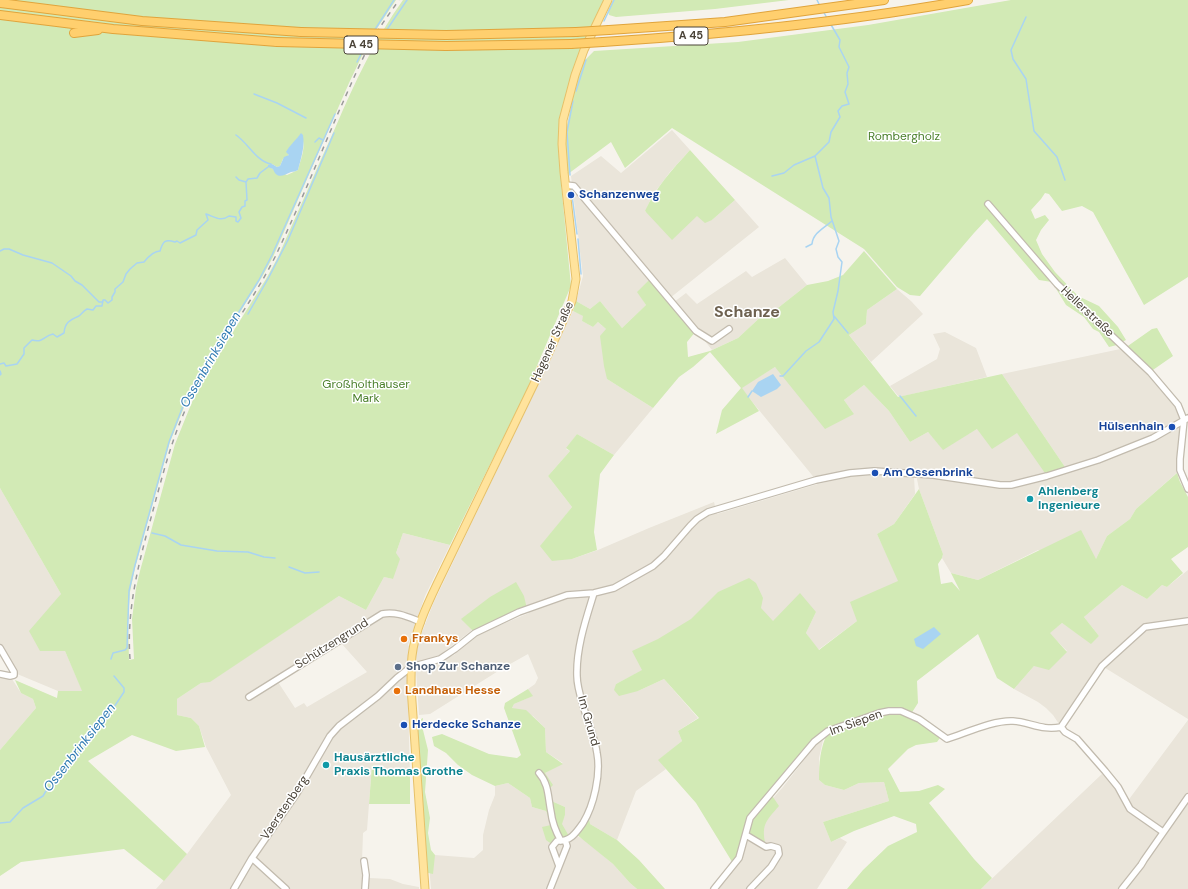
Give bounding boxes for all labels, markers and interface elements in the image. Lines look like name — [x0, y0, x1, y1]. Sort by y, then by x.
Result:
road number: A 45 — [674, 27, 708, 45]
road number: A 45 — [344, 36, 378, 54]
park label: Rombergholz — [868, 130, 940, 144]
place label: Schanzenweg — [579, 188, 660, 202]
marker: Schanzenweg — [566, 190, 576, 200]
street label: Hellerstraße — [1057, 284, 1117, 340]
street label: Hagener Straße — [529, 300, 577, 384]
district label: Schanze — [714, 303, 780, 323]
water label: Ossenbrinksiepen — [177, 309, 245, 411]
park label: Großholthauser Mark — [322, 378, 410, 406]
place label: Hülsenhain — [1099, 420, 1164, 434]
marker: Hülsenhain — [1167, 422, 1177, 432]
place label: Am Ossenbrink — [883, 466, 973, 480]
marker: Am Ossenbrink — [870, 468, 880, 478]
place label: Ahlenberg Ingenieure — [1038, 485, 1100, 513]
marker: Ahlenberg Ingenieure — [1025, 494, 1035, 504]
street label: Schützengrund — [293, 616, 371, 672]
place label: Frankys — [412, 632, 458, 646]
marker: Frankys — [399, 634, 409, 644]
place label: Shop Zur Schanze — [406, 660, 510, 674]
marker: Shop Zur Schanze — [393, 662, 403, 672]
place label: Landhaus Hesse — [405, 684, 501, 698]
marker: Landhaus Hesse — [392, 686, 402, 696]
street label: Im Grund — [574, 694, 602, 748]
water label: Ossenbrinksiepen — [41, 701, 119, 795]
street label: Im Siepen — [828, 707, 884, 739]
place label: Herdecke Schanze — [412, 718, 521, 732]
marker: Herdecke Schanze — [399, 720, 409, 730]
place label: Hausärztliche Praxis Thomas Grothe — [334, 751, 463, 779]
marker: Hausärztliche Praxis Thomas Grothe — [321, 760, 331, 770]
street label: Vaerstenberg — [258, 773, 312, 843]

